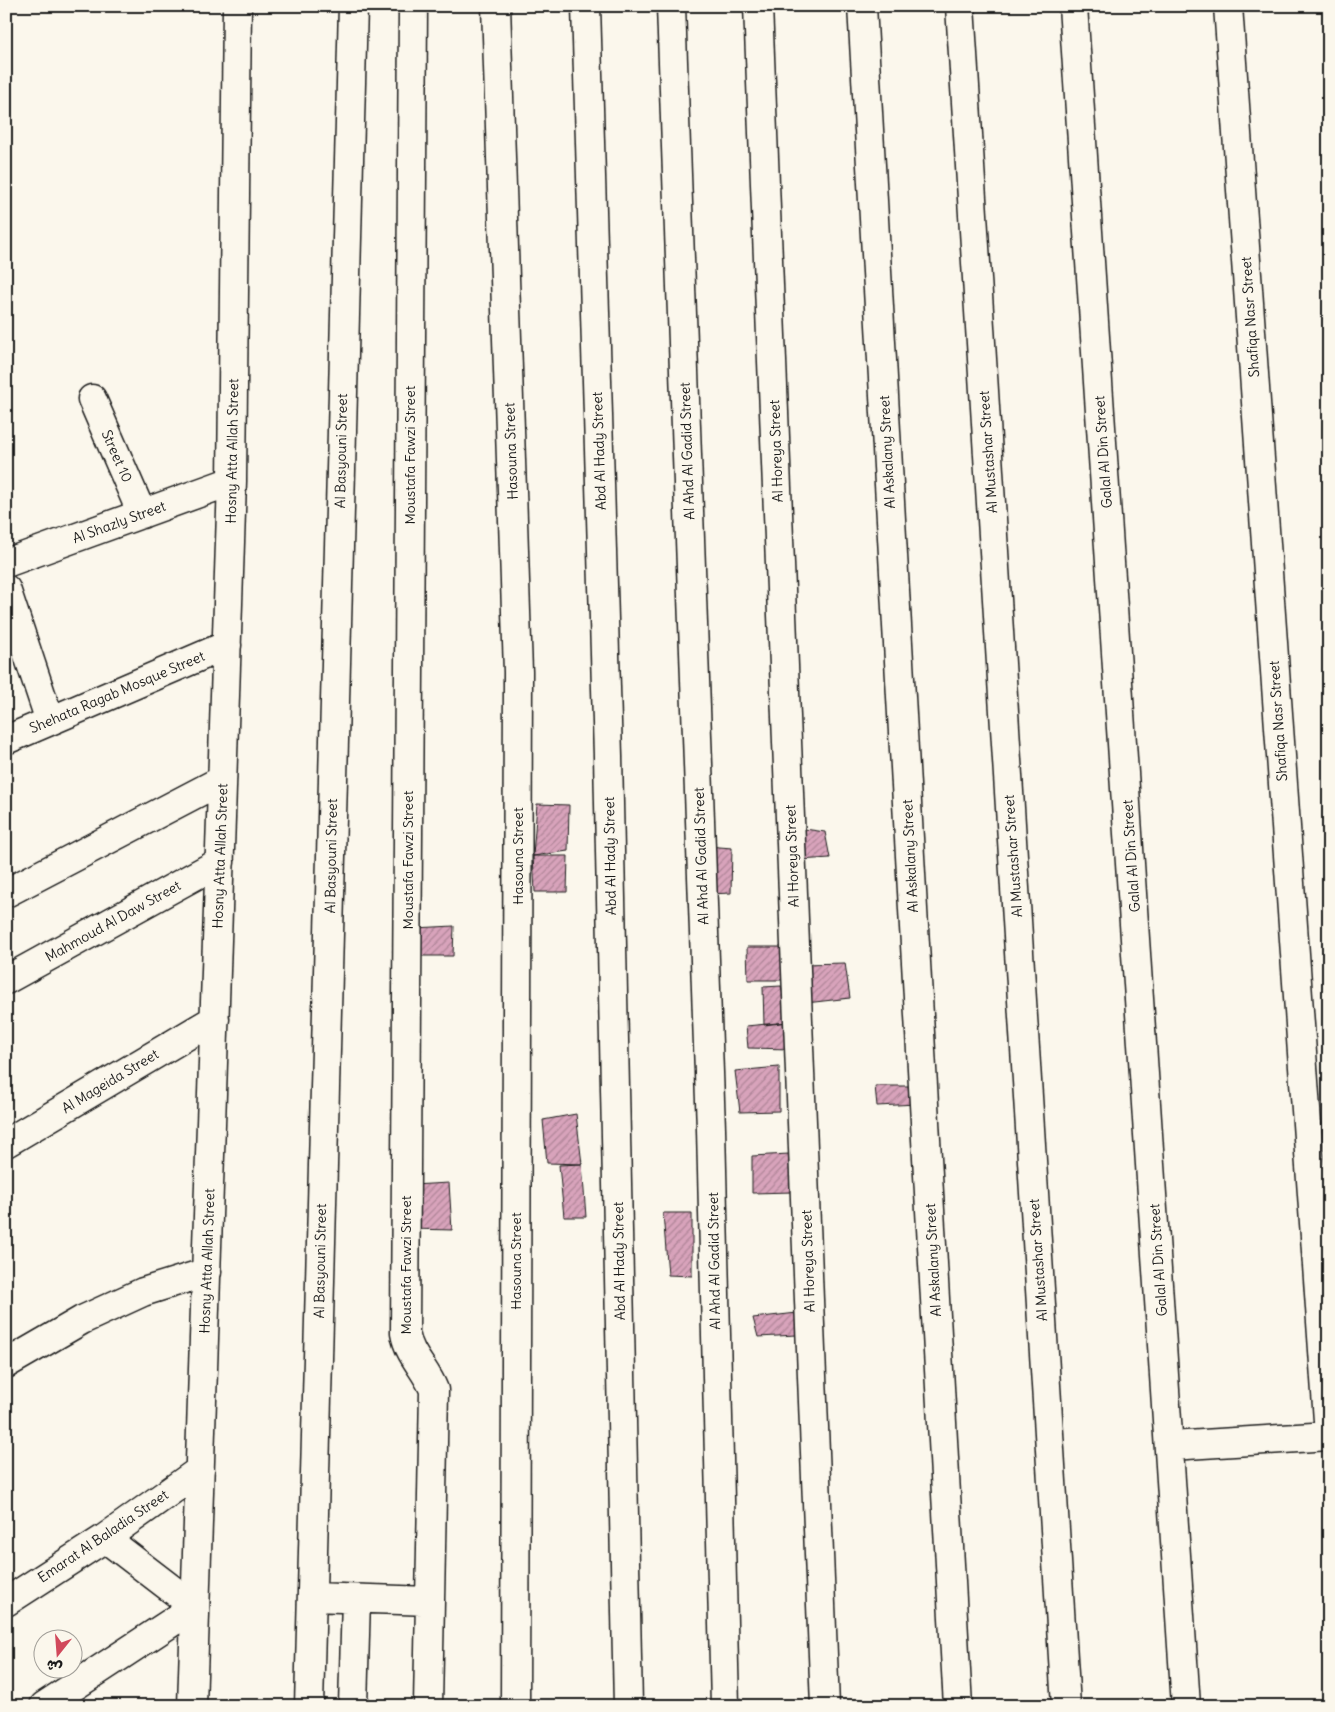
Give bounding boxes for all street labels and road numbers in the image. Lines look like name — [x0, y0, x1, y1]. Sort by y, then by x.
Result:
street label: Shafiqa Nasr Street — [1237, 256, 1263, 378]
street label: Hosny Atta Allah Street — [222, 378, 242, 524]
street label: Al Ahd Al Gadid Street — [676, 382, 698, 520]
street label: Moustafa Fawzi Street — [401, 385, 419, 524]
street label: Al Mustashar Street — [975, 390, 1001, 514]
street label: Abd Al Hady Street — [588, 391, 610, 511]
street label: Al Basyouni Street — [331, 393, 351, 509]
street label: Al Askalany Street — [875, 394, 899, 509]
street label: Galal Al Din Street — [1090, 395, 1116, 509]
street label: Al Horeya Street — [765, 399, 787, 503]
street label: Hasouna Street — [500, 402, 522, 500]
street label: Street 10 — [97, 427, 137, 485]
street label: Al Shazly Street — [70, 497, 168, 547]
street label: Shehata Ragab Mosque Street — [27, 647, 208, 737]
street label: Shafiqa Nasr Street — [1265, 660, 1291, 782]
street label: Hosny Atta Allah Street — [208, 783, 232, 929]
street label: Al Ahd Al Gadid Street — [690, 787, 712, 925]
street label: Moustafa Fawzi Street — [399, 790, 417, 929]
street label: Al Mustashar Street — [1000, 794, 1026, 918]
street label: Abd Al Hady Street — [600, 796, 620, 915]
street label: Al Basyouni Street — [321, 798, 341, 914]
street label: Al Askalany Street — [898, 798, 922, 913]
street label: Galal Al Din Street — [1118, 799, 1144, 913]
street label: Al Horeya Street — [781, 804, 803, 908]
street label: Hasouna Street — [509, 807, 527, 905]
street label: Mahmoud Al Daw Street — [42, 876, 184, 966]
street label: Al Mageida Street — [58, 1045, 162, 1117]
street label: Hosny Atta Allah Street — [195, 1188, 219, 1334]
street label: Al Ahd Al Gadid Street — [704, 1192, 724, 1330]
street label: Moustafa Fawzi Street — [397, 1195, 415, 1334]
street label: Al Mustashar Street — [1025, 1198, 1051, 1322]
street label: Abd Al Hady Street — [609, 1201, 629, 1320]
street label: Al Askalany Street — [921, 1202, 945, 1317]
street label: Al Basyouni Street — [310, 1203, 330, 1319]
street label: Galal Al Din Street — [1145, 1203, 1171, 1317]
street label: Al Horeya Street — [797, 1209, 819, 1313]
street label: Hasouna Street — [507, 1212, 525, 1310]
street label: Emarat Al Baladia Street — [34, 1485, 172, 1586]

